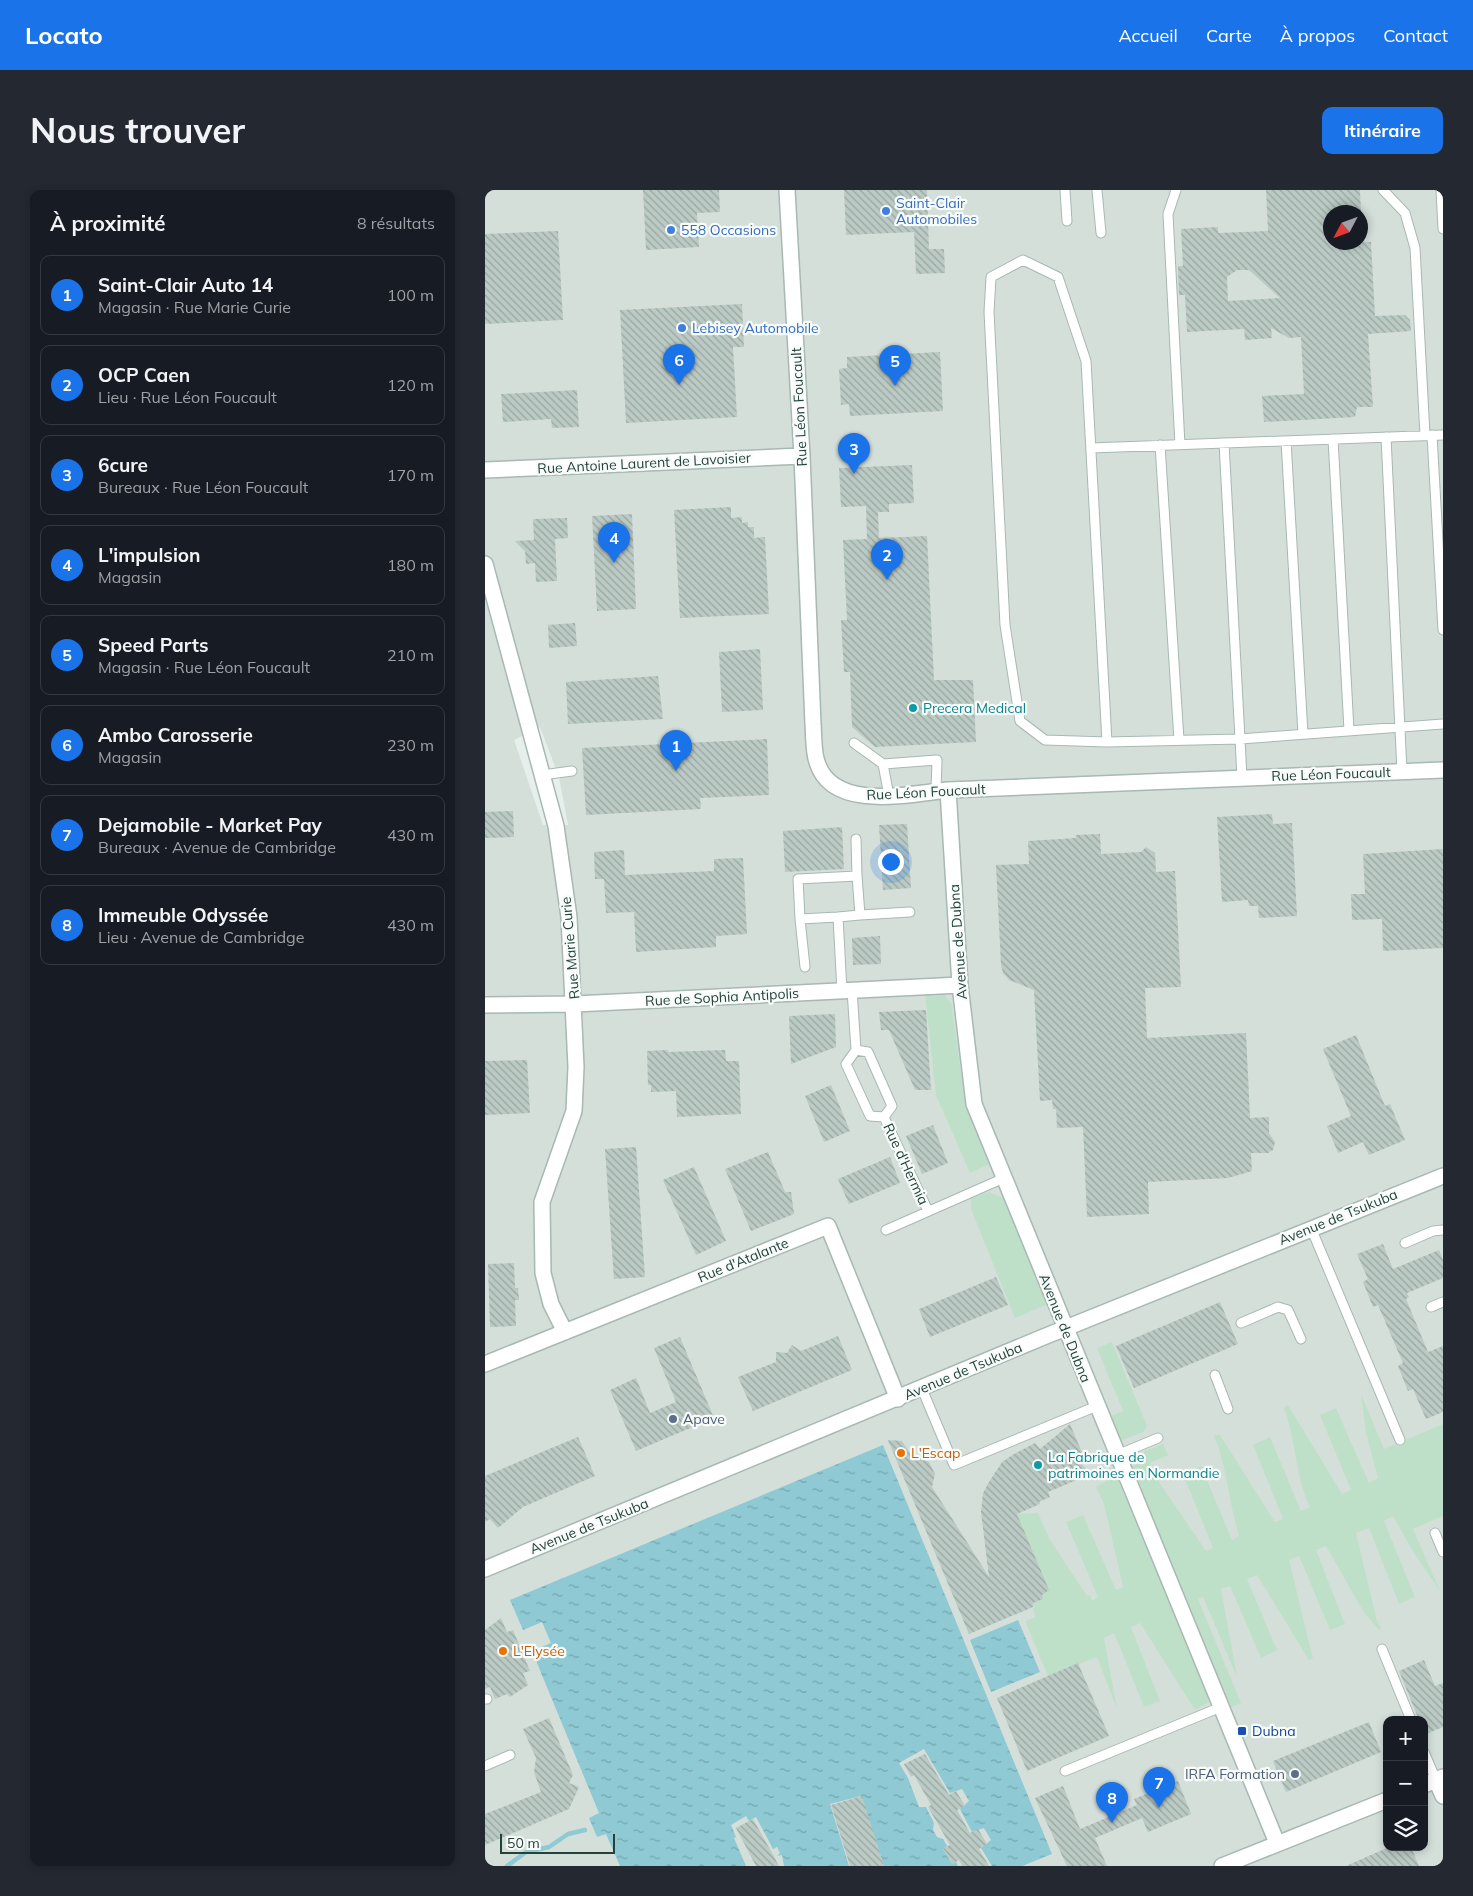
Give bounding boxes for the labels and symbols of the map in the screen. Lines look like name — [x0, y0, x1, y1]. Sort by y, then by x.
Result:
place label: Saint-Clair Automobiles — [896, 194, 977, 228]
marker: Saint-Clair Automobiles — [880, 205, 892, 217]
north arrow — [1323, 205, 1368, 250]
place label: 558 Occasions — [681, 221, 776, 239]
marker: 558 Occasions — [665, 224, 677, 236]
place label: Lebisey Automobile — [692, 319, 819, 337]
marker: Lebisey Automobile — [676, 322, 688, 334]
pin: 6 — [663, 344, 695, 385]
pin: 5 — [879, 345, 911, 386]
street label: Rue Léon Foucault — [787, 347, 811, 467]
pin: 3 — [838, 433, 870, 474]
street label: Rue Antoine Laurent de Lavoisier — [537, 448, 752, 478]
pin: 4 — [598, 522, 630, 563]
pin: 2 — [871, 539, 903, 580]
place label: Precera Medical — [923, 699, 1026, 717]
marker: Precera Medical — [907, 702, 919, 714]
pin: 1 — [660, 730, 692, 771]
street label: Rue Léon Foucault — [1271, 763, 1391, 785]
street label: Rue Léon Foucault — [866, 780, 986, 804]
your location — [878, 849, 904, 875]
street label: Avenue de Dubna — [945, 884, 971, 1000]
street label: Rue Marie Curie — [557, 896, 583, 1000]
street label: Rue de Sophia Antipolis — [645, 984, 799, 1010]
street label: Rue d'Hermia — [879, 1120, 933, 1208]
street label: Avenue de Tsukuba — [1276, 1185, 1400, 1249]
street label: Rue d'Atalante — [695, 1234, 791, 1286]
street label: Avenue de Dubna — [1035, 1271, 1095, 1385]
street label: Avenue de Tsukuba — [901, 1338, 1025, 1404]
place label: Apave — [683, 1410, 725, 1428]
marker: Apave — [667, 1413, 679, 1425]
place label: L'Escap — [911, 1444, 960, 1462]
marker: L'Escap — [895, 1447, 907, 1459]
place label: La Fabrique de patrimoines en Normandie — [1048, 1448, 1219, 1482]
marker: La Fabrique de patrimoines en Normandie — [1032, 1459, 1044, 1471]
street label: Avenue de Tsukuba — [527, 1494, 651, 1558]
place label: L'Elysée — [513, 1642, 565, 1660]
marker: L'Elysée — [497, 1645, 509, 1657]
place label: Dubna — [1252, 1722, 1296, 1740]
marker: Dubna — [1236, 1725, 1248, 1737]
place label: IRFA Formation — [1185, 1765, 1285, 1783]
pin: 7 — [1143, 1767, 1175, 1808]
marker: IRFA Formation — [1289, 1768, 1301, 1780]
pin: 8 — [1096, 1782, 1128, 1823]
scale bar — [500, 1831, 615, 1854]

